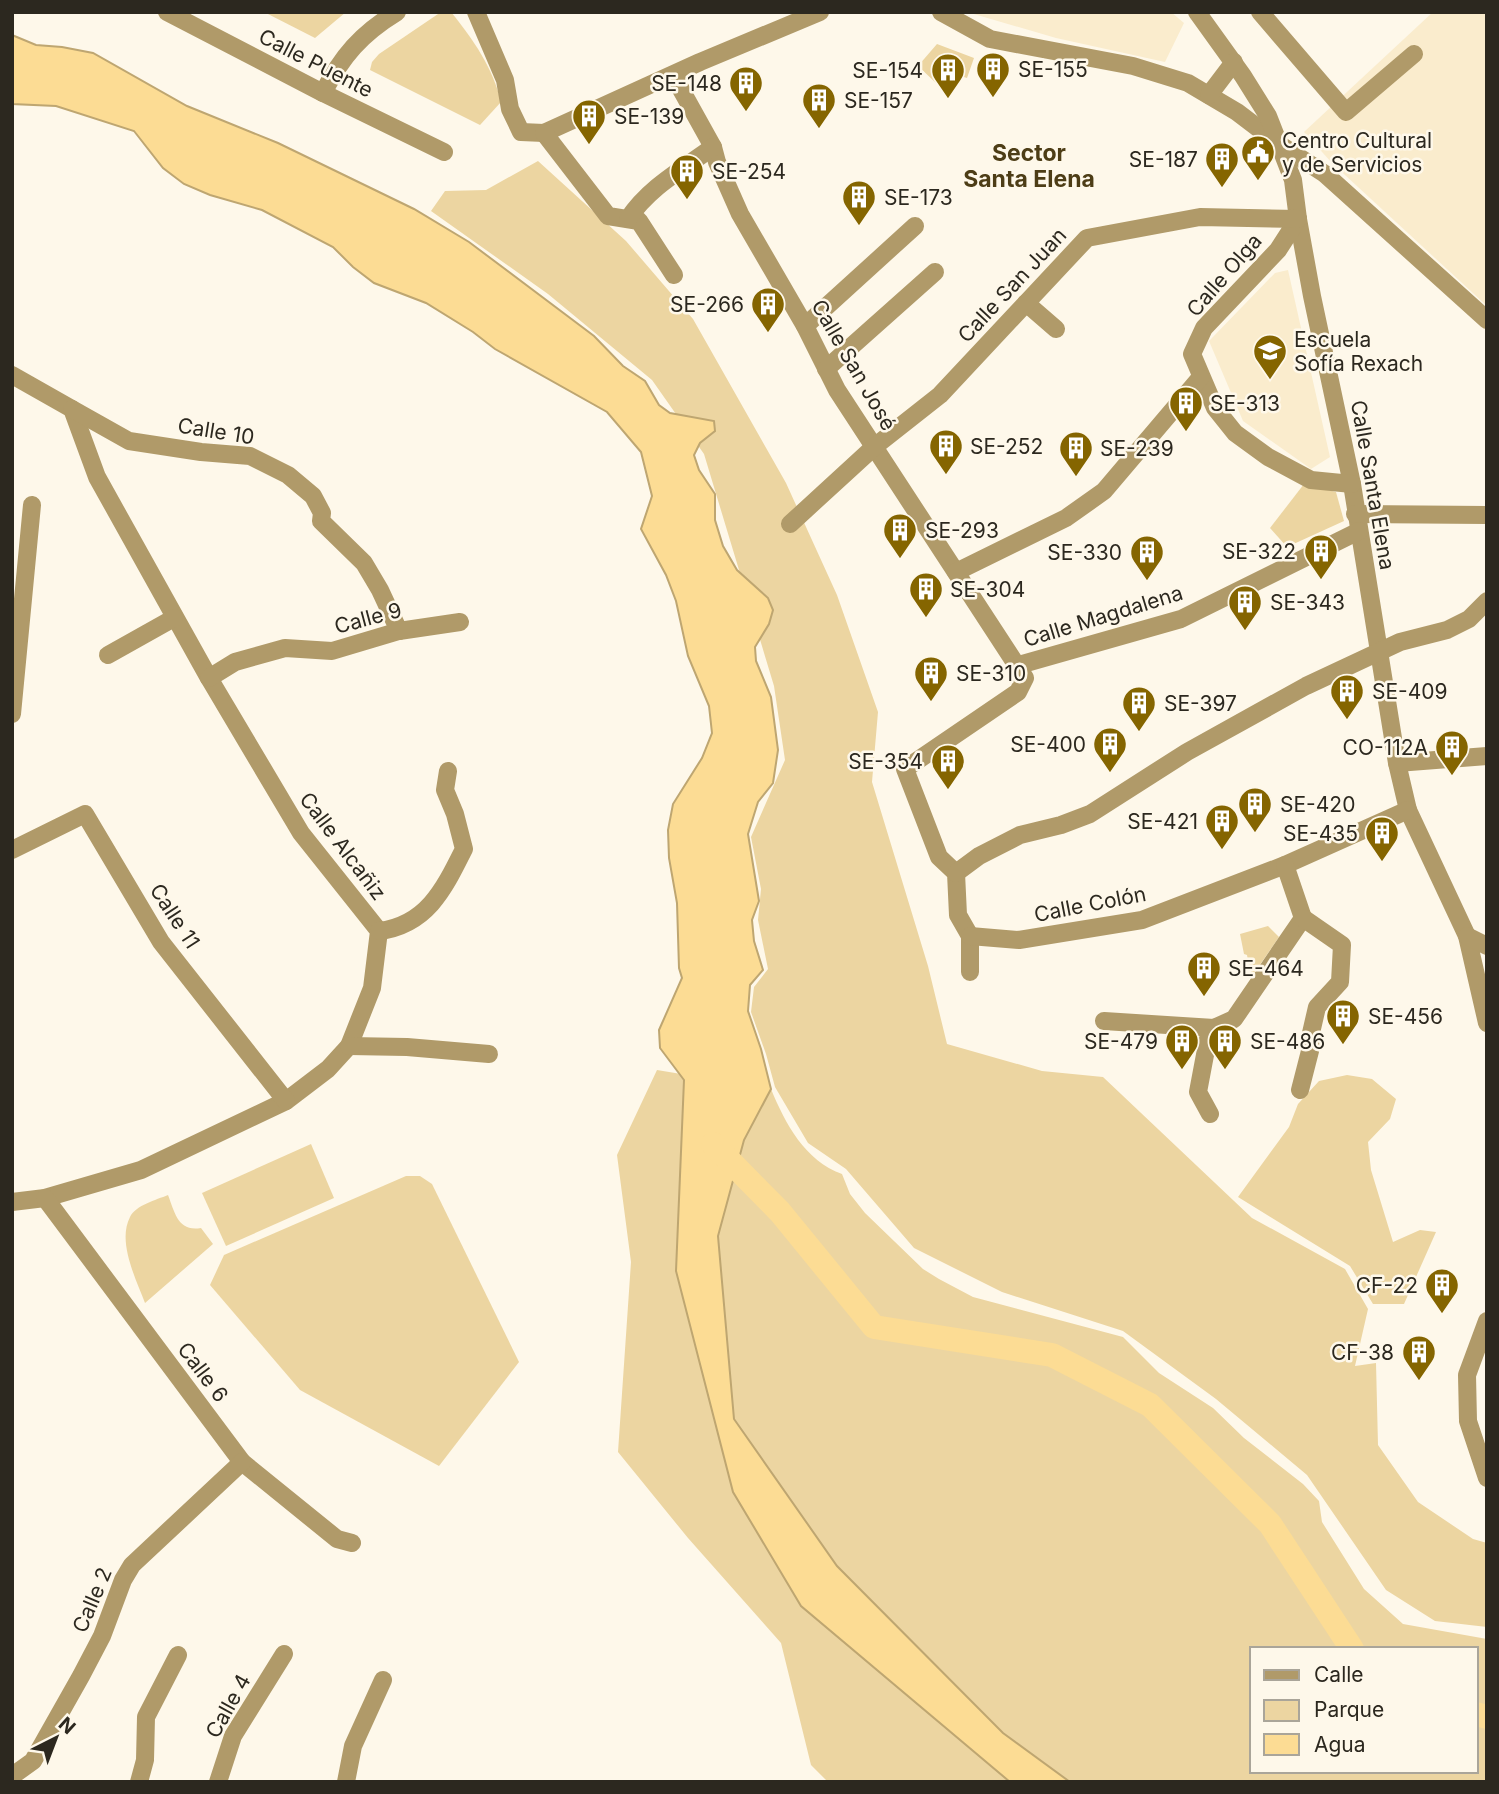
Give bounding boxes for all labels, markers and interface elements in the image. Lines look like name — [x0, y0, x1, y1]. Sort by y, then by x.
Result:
street label: Calle Puente — [255, 24, 377, 102]
building icon: SE-155 — [974, 50, 1012, 99]
building icon: SE-154 — [929, 51, 967, 100]
place label: SE-155 — [1018, 57, 1088, 82]
place label: SE-154 — [852, 58, 923, 83]
building icon: SE-148 — [727, 64, 765, 113]
place label: SE-148 — [651, 71, 722, 96]
building icon: SE-157 — [800, 81, 838, 130]
place label: SE-157 — [844, 88, 913, 113]
building icon: SE-139 — [570, 97, 608, 146]
place label: SE-139 — [614, 104, 684, 129]
place label: Centro Cultural y de Servicios — [1282, 128, 1432, 177]
public building icon: Centro Cultural y de Servicios — [1239, 133, 1277, 182]
district label: Sector Santa Elena — [963, 139, 1095, 193]
building icon: SE-187 — [1203, 140, 1241, 189]
place label: SE-187 — [1129, 147, 1198, 172]
building icon: SE-254 — [668, 152, 706, 201]
place label: SE-254 — [712, 159, 786, 184]
building icon: SE-173 — [840, 178, 878, 227]
place label: SE-173 — [884, 185, 953, 210]
street label: Calle San Juan — [953, 222, 1071, 348]
street label: Calle Olga — [1181, 229, 1267, 321]
building icon: SE-266 — [749, 285, 787, 334]
place label: SE-266 — [670, 292, 744, 317]
street label: Calle San José — [806, 295, 902, 435]
place label: Escuela Sofía Rexach — [1294, 327, 1423, 376]
school or university icon: Escuela Sofía Rexach — [1251, 332, 1289, 381]
building icon: SE-313 — [1167, 384, 1205, 433]
place label: SE-313 — [1210, 391, 1280, 416]
street label: Calle Santa Elena — [1346, 398, 1400, 572]
street label: Calle 10 — [176, 413, 256, 449]
building icon: SE-252 — [927, 427, 965, 476]
building icon: SE-239 — [1057, 429, 1095, 478]
place label: SE-252 — [970, 434, 1043, 459]
place label: SE-239 — [1100, 436, 1174, 461]
building icon: SE-293 — [881, 511, 919, 560]
place label: SE-293 — [925, 518, 999, 543]
building icon: SE-322 — [1302, 532, 1340, 581]
building icon: SE-330 — [1128, 533, 1166, 582]
place label: SE-322 — [1222, 539, 1296, 564]
place label: SE-330 — [1047, 540, 1122, 565]
building icon: SE-304 — [907, 570, 945, 619]
place label: SE-304 — [950, 577, 1025, 602]
street label: Calle Magdalena — [1020, 580, 1186, 652]
building icon: SE-343 — [1226, 583, 1264, 632]
place label: SE-343 — [1270, 590, 1345, 615]
street label: Calle 9 — [332, 597, 404, 639]
building icon: SE-310 — [912, 654, 950, 703]
place label: SE-310 — [956, 661, 1026, 686]
building icon: SE-409 — [1328, 672, 1366, 721]
place label: SE-409 — [1372, 679, 1448, 704]
building icon: SE-397 — [1120, 684, 1158, 733]
place label: SE-397 — [1164, 691, 1237, 716]
building icon: SE-400 — [1091, 725, 1129, 774]
building icon: CO-112A — [1433, 728, 1471, 777]
place label: SE-400 — [1010, 732, 1086, 757]
place label: CO-112A — [1343, 735, 1428, 760]
building icon: SE-354 — [929, 742, 967, 791]
place label: SE-354 — [848, 749, 923, 774]
building icon: SE-420 — [1236, 785, 1274, 834]
street label: Calle Alcañiz — [294, 787, 392, 905]
place label: SE-420 — [1280, 792, 1355, 817]
building icon: SE-421 — [1203, 802, 1241, 851]
place label: SE-421 — [1127, 809, 1198, 834]
building icon: SE-435 — [1363, 814, 1401, 863]
place label: SE-435 — [1283, 821, 1358, 846]
street label: Calle 11 — [145, 879, 205, 953]
street label: Calle Colón — [1032, 881, 1148, 927]
building icon: SE-464 — [1185, 949, 1223, 998]
place label: SE-464 — [1228, 956, 1304, 981]
building icon: SE-456 — [1324, 997, 1362, 1046]
place label: SE-456 — [1368, 1004, 1443, 1029]
building icon: SE-479 — [1163, 1022, 1201, 1071]
building icon: SE-486 — [1206, 1022, 1244, 1071]
place label: SE-479 — [1084, 1029, 1158, 1054]
place label: SE-486 — [1250, 1029, 1325, 1054]
building icon: CF-22 — [1423, 1266, 1461, 1315]
place label: CF-22 — [1356, 1273, 1418, 1298]
building icon: CF-38 — [1400, 1333, 1438, 1382]
street label: Calle 6 — [172, 1337, 234, 1407]
place label: CF-38 — [1331, 1340, 1394, 1365]
street label: Calle 2 — [67, 1564, 117, 1636]
legend — [1250, 1647, 1478, 1773]
text: Calle — [1314, 1662, 1364, 1687]
street label: Calle 4 — [200, 1670, 256, 1742]
text: Parque — [1314, 1697, 1384, 1722]
north arrow — [21, 1703, 91, 1773]
text: N — [54, 1712, 80, 1739]
text: Agua — [1314, 1732, 1366, 1757]

